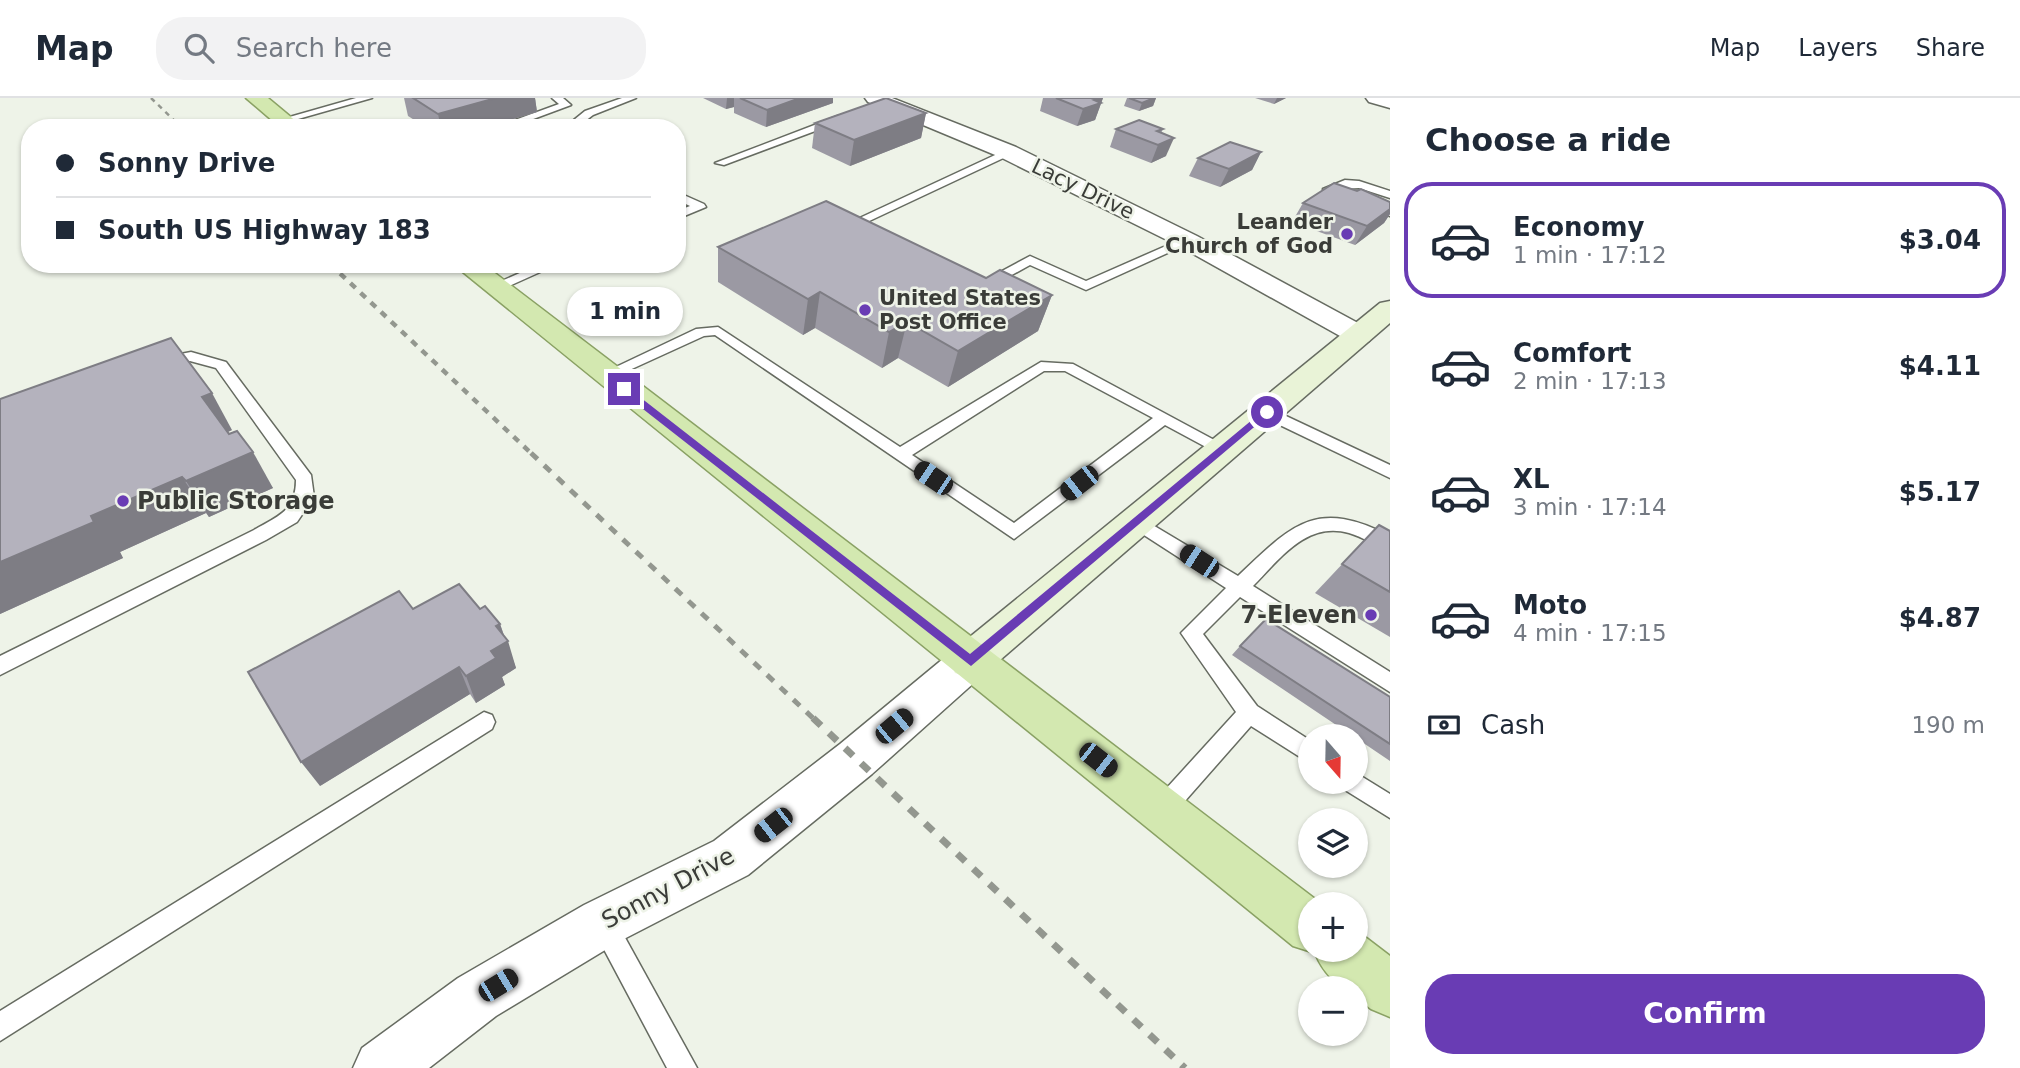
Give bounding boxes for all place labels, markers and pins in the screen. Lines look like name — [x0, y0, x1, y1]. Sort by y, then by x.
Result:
place label: Leander Church of God — [1165, 210, 1334, 258]
marker: Leander Church of God — [1339, 226, 1355, 242]
place label: United States Post Office — [879, 286, 1041, 334]
marker: United States Post Office — [857, 302, 873, 318]
place label: Public Storage — [137, 487, 335, 515]
marker: Public Storage — [115, 493, 131, 509]
place label: 7-Eleven — [1240, 601, 1357, 629]
marker: 7-Eleven — [1363, 607, 1379, 623]

